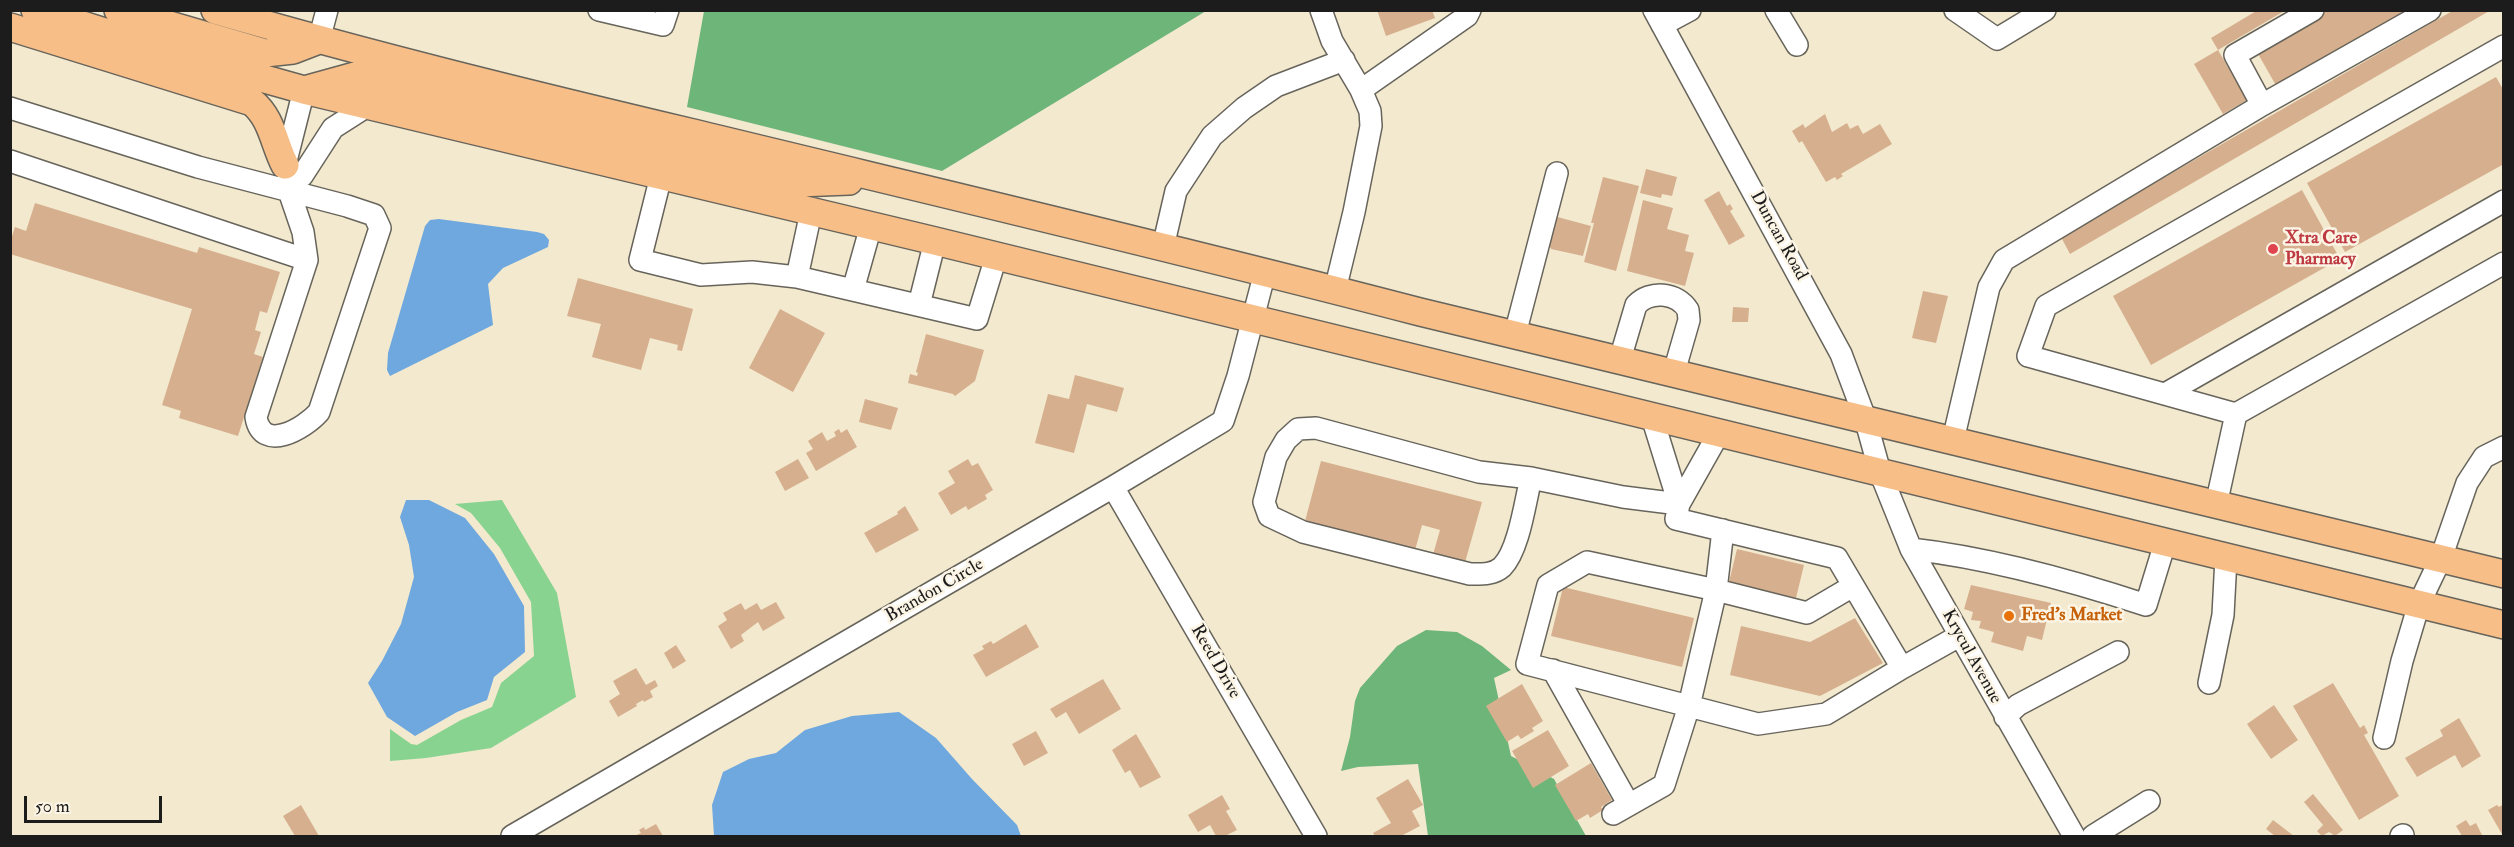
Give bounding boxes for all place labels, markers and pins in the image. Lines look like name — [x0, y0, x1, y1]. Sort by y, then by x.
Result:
place label: Xtra Care Pharmacy — [2285, 228, 2357, 270]
marker: Xtra Care Pharmacy — [2266, 242, 2280, 256]
place label: Fred's Market — [2021, 605, 2122, 627]
marker: Fred's Market — [2002, 609, 2016, 623]

